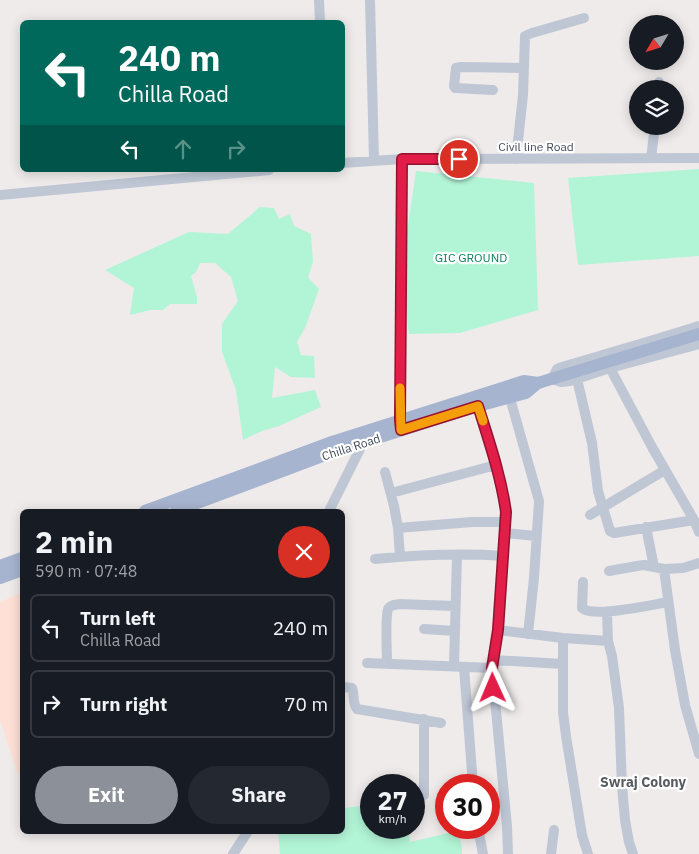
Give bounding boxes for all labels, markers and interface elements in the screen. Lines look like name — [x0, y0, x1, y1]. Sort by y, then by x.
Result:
north arrow — [629, 15, 684, 70]
map controls — [629, 15, 684, 135]
text: 240 m — [118, 35, 221, 81]
icon: left — [35, 40, 100, 105]
text: Chilla Road — [118, 79, 229, 108]
button: layers — [629, 80, 684, 135]
icon: left — [116, 135, 144, 163]
icon: ahead — [169, 135, 197, 163]
icon: right — [222, 135, 250, 163]
pin — [438, 138, 480, 180]
street label: Civil line Road — [498, 139, 574, 154]
icon: arrive — [445, 145, 473, 173]
park label: GIC GROUND — [435, 250, 507, 265]
street label: Chilla Road — [320, 431, 382, 463]
text: 2 min — [35, 522, 113, 561]
button: close — [278, 526, 330, 578]
text: 590 m · 07:48 — [35, 561, 137, 581]
text: Turn left — [80, 606, 156, 630]
icon: left — [37, 614, 65, 642]
text: 240 m — [273, 616, 328, 640]
text: Chilla Road — [80, 630, 161, 650]
position arrow — [466, 661, 518, 713]
icon: right — [37, 690, 65, 718]
text: Turn right — [80, 692, 167, 716]
text: 70 m — [284, 692, 328, 716]
button: Exit — [35, 766, 178, 824]
button: Share — [188, 766, 330, 824]
district label: Swraj Colony — [600, 773, 687, 791]
speed limit sign: 30 — [435, 774, 500, 839]
text: 27 — [377, 784, 408, 817]
text: km/h — [378, 811, 407, 826]

